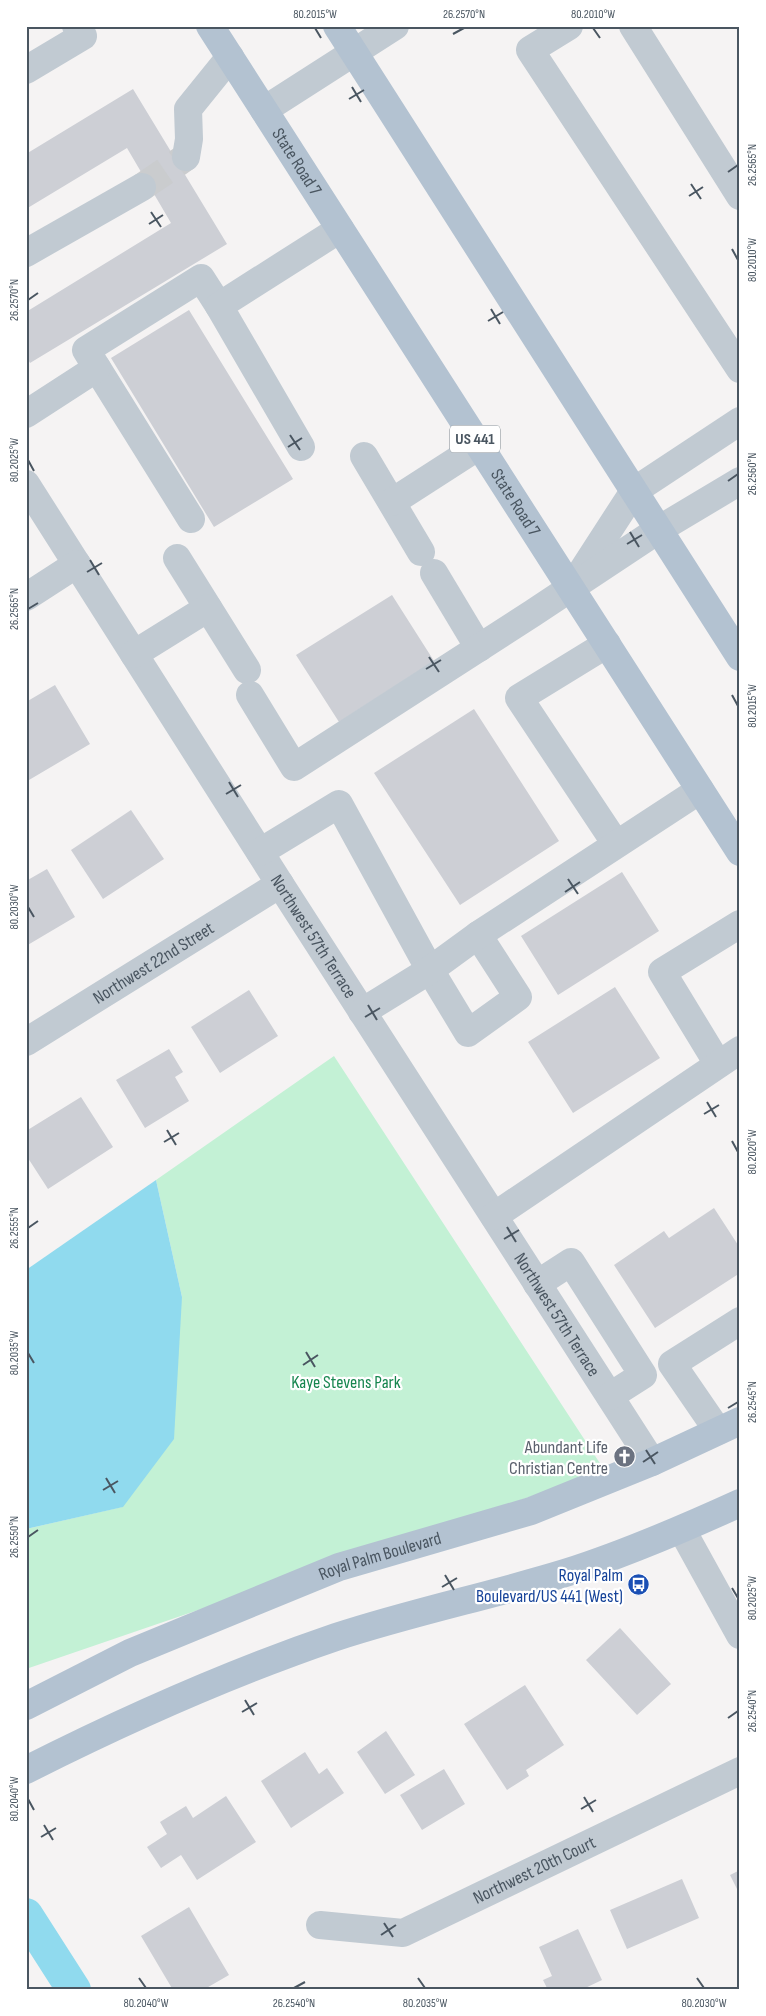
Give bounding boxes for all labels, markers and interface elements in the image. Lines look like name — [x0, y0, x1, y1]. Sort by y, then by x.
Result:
text: 80.2015°W — [293, 7, 337, 22]
text: 26.2570°N — [443, 7, 485, 22]
text: 80.2010°W — [571, 7, 615, 22]
street label: State Road 7 — [268, 124, 327, 200]
text: 26.2565°N — [745, 144, 760, 186]
text: 80.2010°W — [745, 238, 760, 282]
text: 26.2570°N — [7, 279, 22, 321]
road number: US 441 — [450, 426, 500, 452]
text: 80.2025°W — [7, 438, 22, 482]
text: 26.2560°N — [745, 453, 760, 495]
street label: State Road 7 — [486, 465, 545, 541]
text: 26.2565°N — [7, 588, 22, 630]
text: 80.2015°W — [745, 684, 760, 728]
street label: Northwest 57th Terrace — [266, 871, 361, 1002]
text: 80.2030°W — [7, 884, 22, 929]
street label: Northwest 22nd Street — [89, 917, 218, 1008]
text: 80.2020°W — [745, 1129, 760, 1174]
text: 26.2555°N — [7, 1207, 22, 1249]
street label: Northwest 57th Terrace — [510, 1249, 605, 1380]
text: 80.2035°W — [7, 1331, 22, 1375]
park label: Kaye Stevens Park — [291, 1372, 401, 1393]
text: 26.2545°N — [745, 1381, 760, 1423]
place label: Abundant Life Christian Centre — [509, 1437, 608, 1479]
church icon: Abundant Life Christian Centre — [612, 1445, 636, 1469]
text: 26.2550°N — [7, 1516, 22, 1558]
street label: Royal Palm Boulevard — [315, 1527, 443, 1585]
place label: Royal Palm Boulevard/US 441 (West) — [476, 1565, 623, 1607]
bus stop icon: Royal Palm Boulevard/US 441 (West) — [627, 1573, 651, 1597]
text: 80.2025°W — [745, 1576, 760, 1620]
text: 26.2540°N — [745, 1690, 760, 1732]
text: 80.2040°W — [7, 1776, 22, 1821]
street label: Northwest 20th Court — [470, 1831, 599, 1908]
text: 80.2040°W — [124, 1996, 169, 2011]
text: 26.2540°N — [273, 1996, 315, 2011]
text: 80.2035°W — [403, 1996, 447, 2011]
text: 80.2030°W — [682, 1996, 727, 2011]

